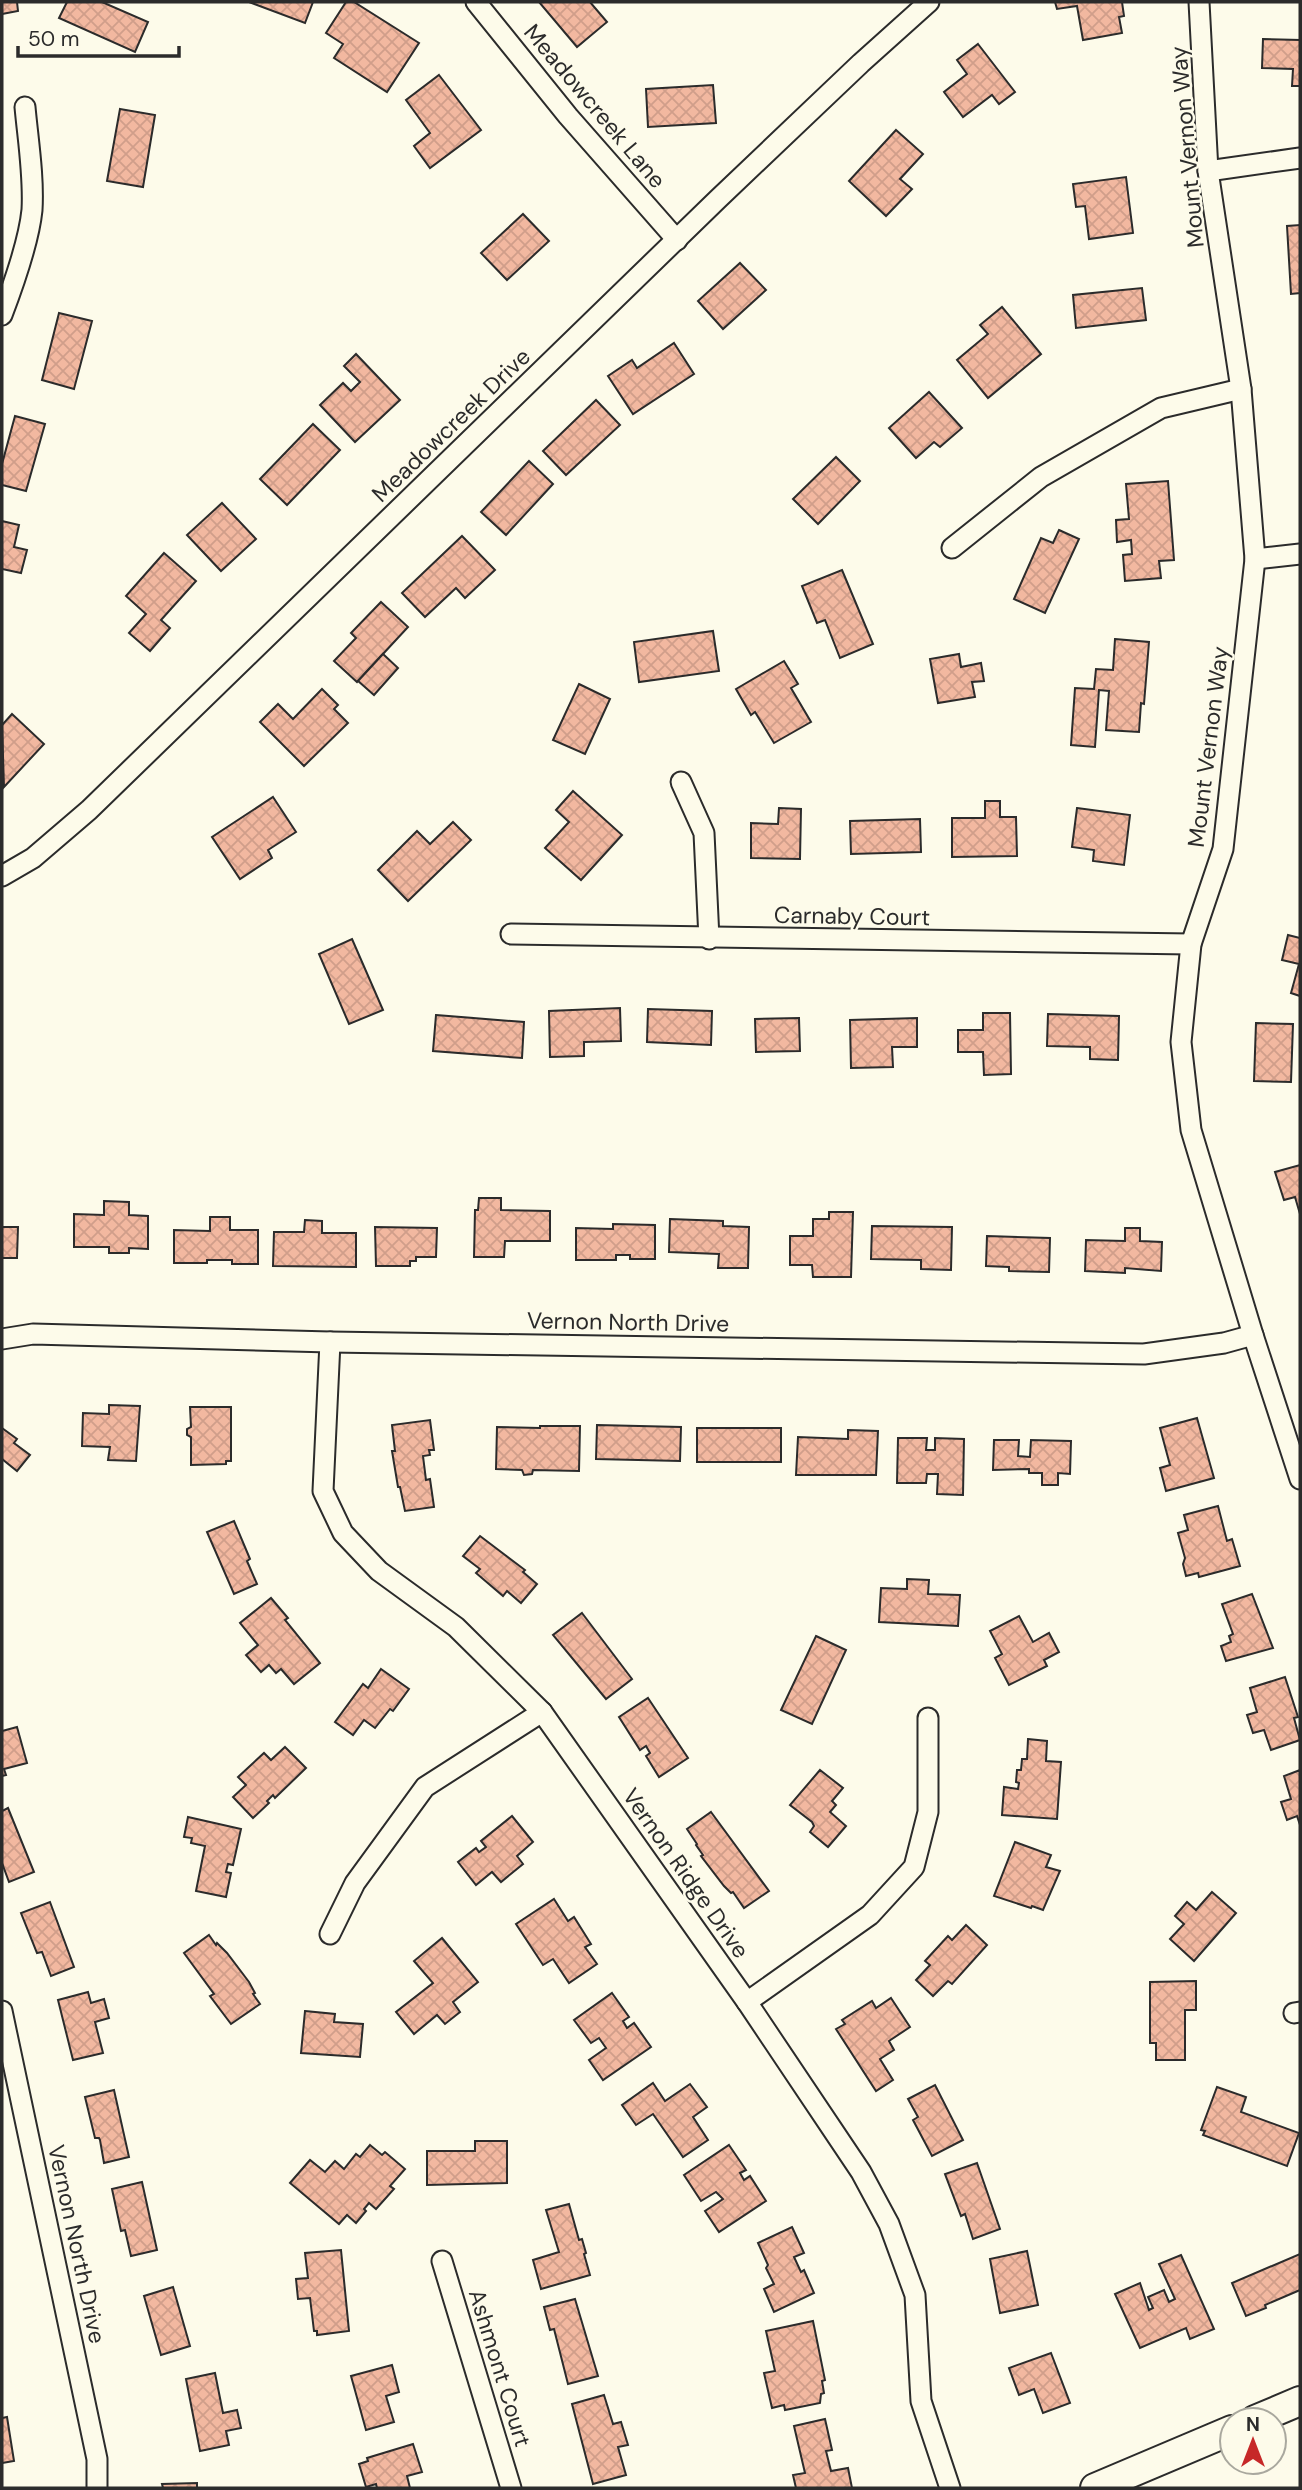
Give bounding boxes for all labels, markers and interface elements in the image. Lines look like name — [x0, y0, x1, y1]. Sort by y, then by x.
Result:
scale bar — [18, 14, 178, 58]
street label: Meadowcreek Lane — [517, 18, 673, 194]
text: 50 m — [28, 25, 79, 53]
street label: Mount Vernon Way — [1163, 45, 1211, 249]
street label: Meadowcreek Drive — [365, 342, 537, 508]
street label: Mount Vernon Way — [1181, 645, 1235, 849]
street label: Carnaby Court — [774, 900, 930, 932]
street label: Vernon North Drive — [527, 1305, 729, 1339]
street label: Vernon Ridge Drive — [616, 1782, 756, 1964]
street label: Vernon North Drive — [41, 2142, 113, 2346]
street label: Ashmont Court — [462, 2286, 538, 2450]
north arrow — [1218, 2406, 1288, 2476]
text: N — [1246, 2412, 1260, 2437]

